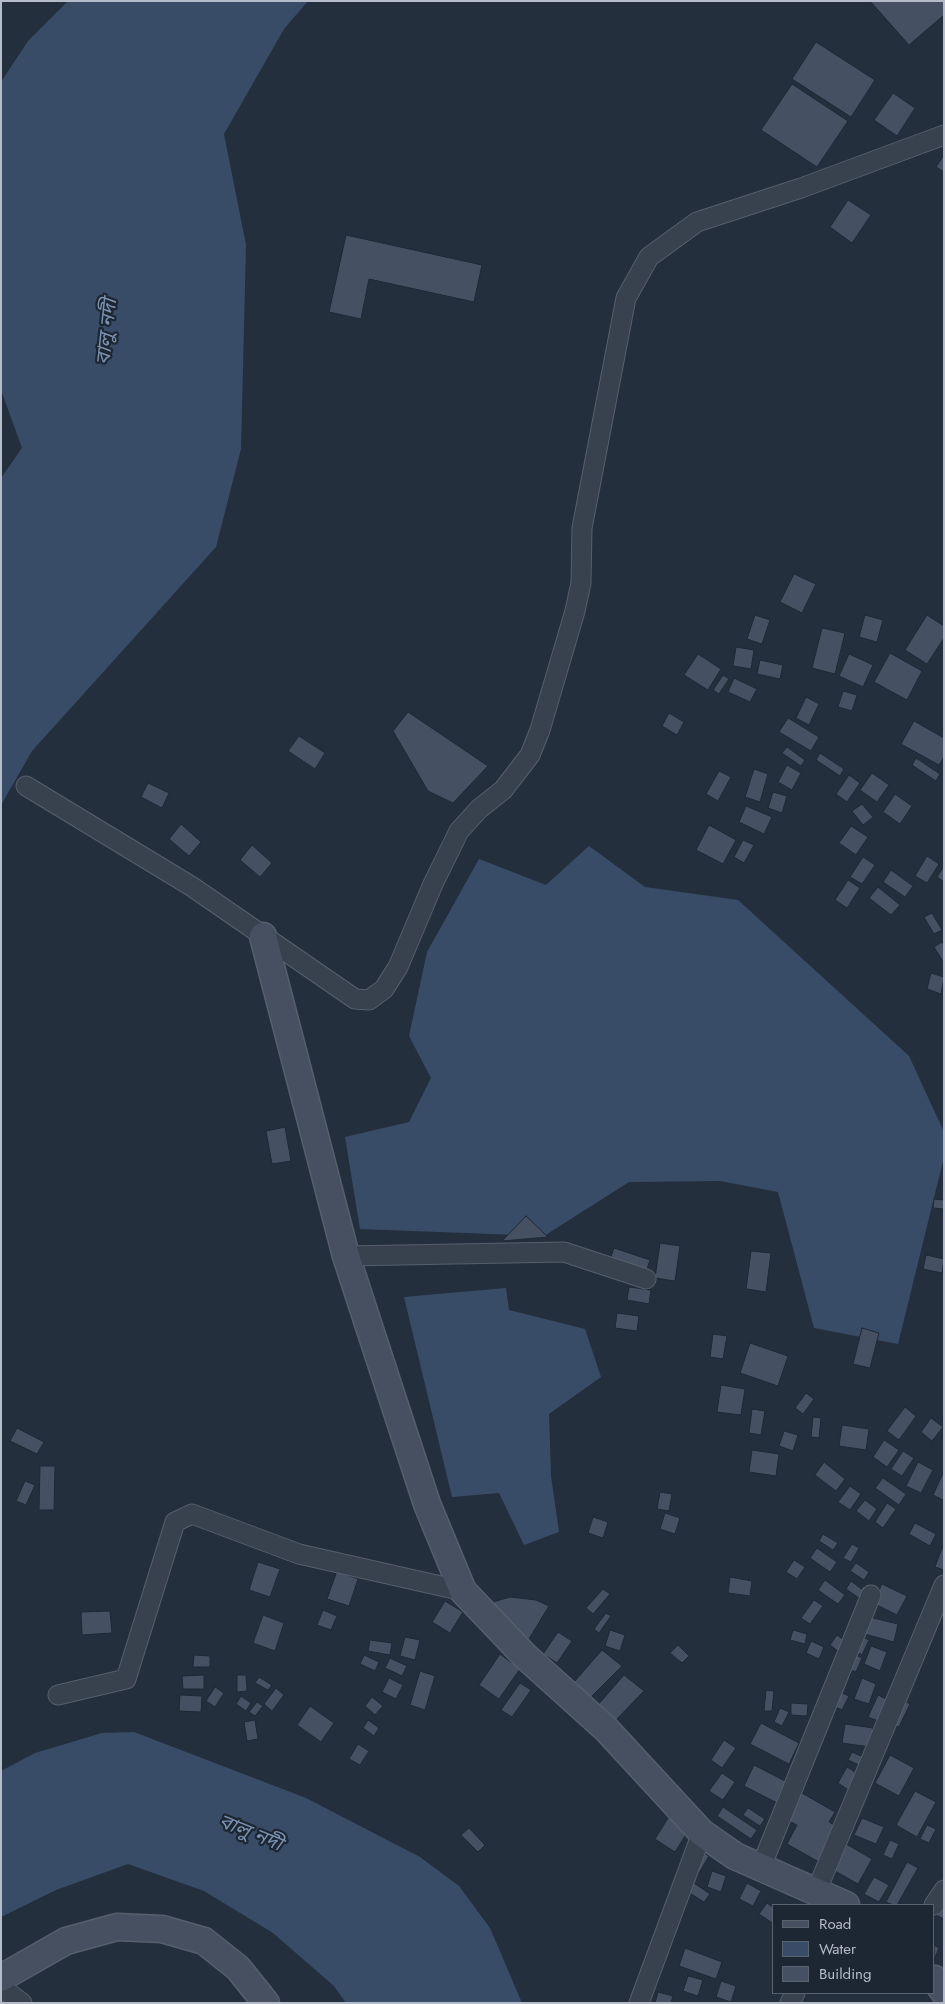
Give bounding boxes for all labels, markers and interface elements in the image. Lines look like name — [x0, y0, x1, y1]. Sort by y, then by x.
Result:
water label: বালু নদী — [93, 298, 123, 366]
water label: বালু নদী — [215, 1810, 285, 1858]
legend — [772, 1904, 935, 1994]
text: Road — [819, 1913, 851, 1935]
text: Water — [819, 1938, 856, 1960]
text: Building — [819, 1963, 871, 1985]

